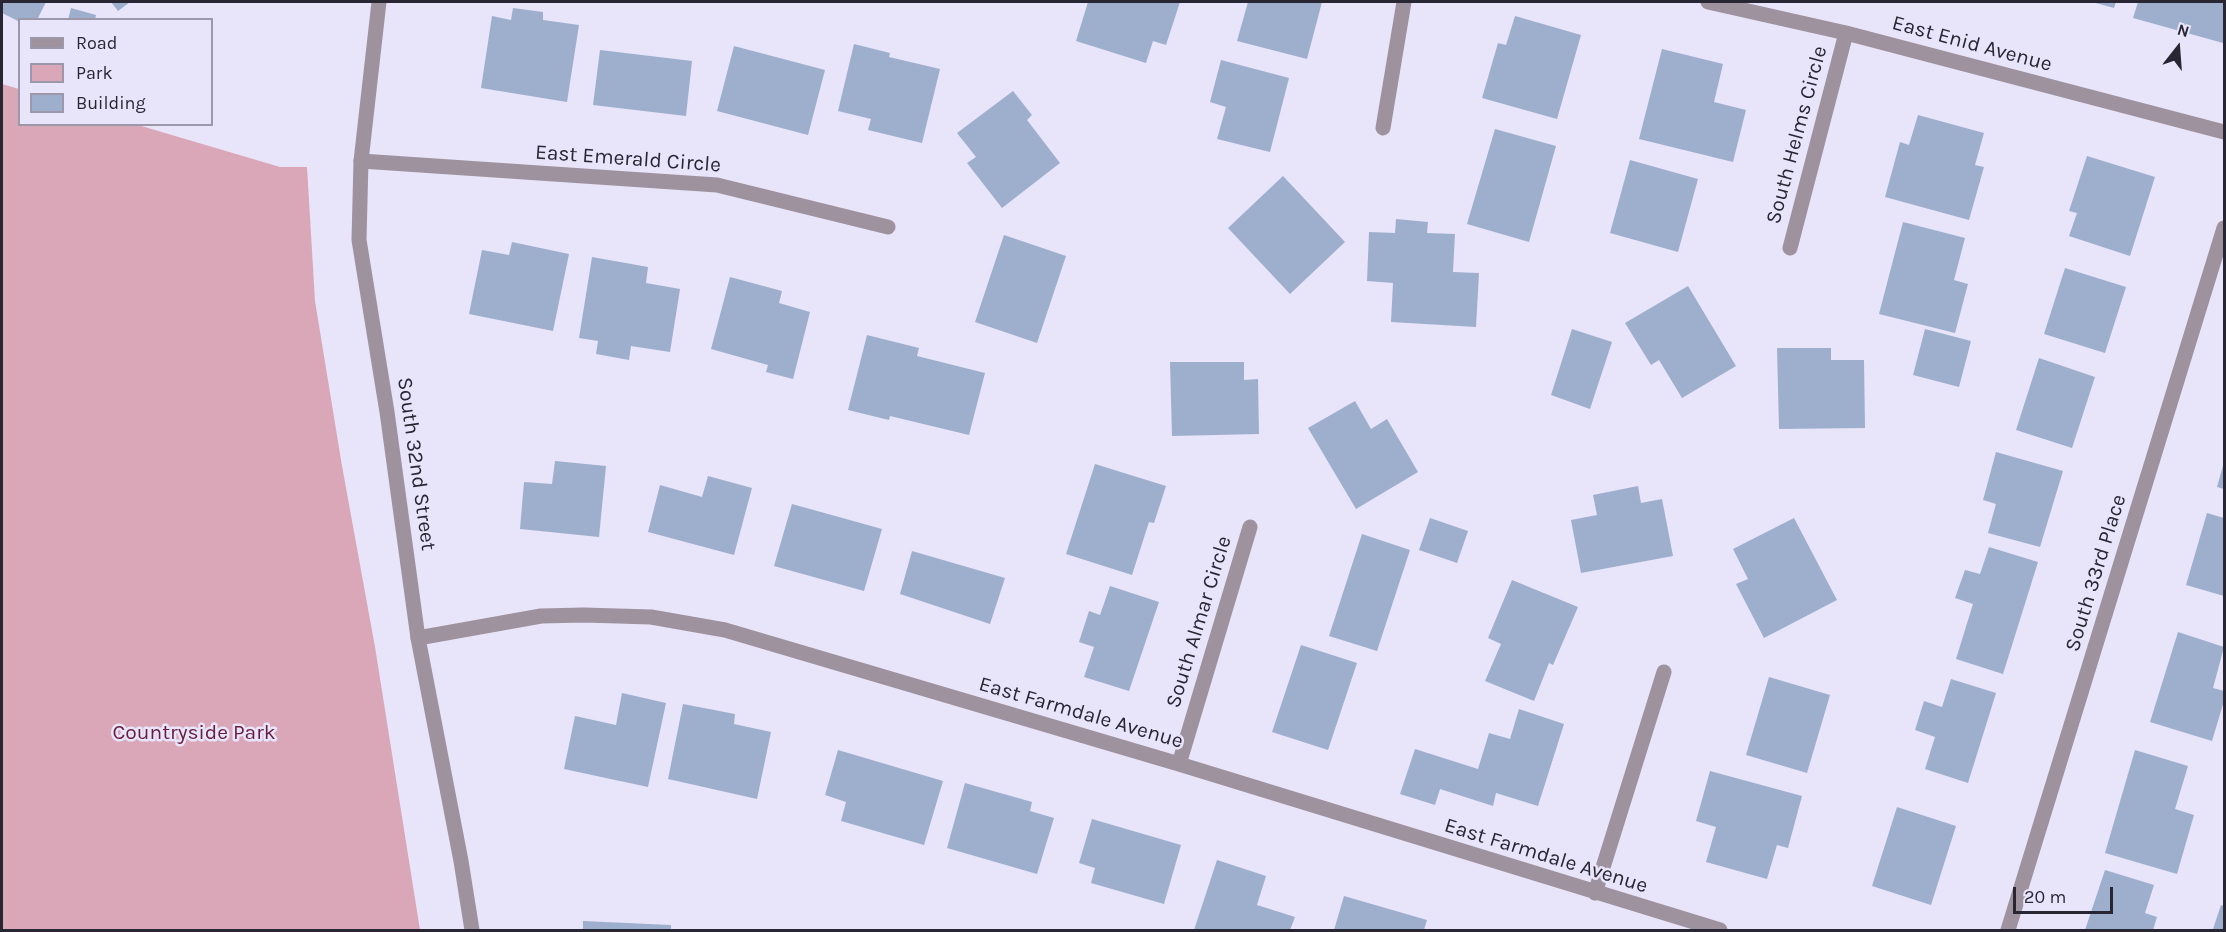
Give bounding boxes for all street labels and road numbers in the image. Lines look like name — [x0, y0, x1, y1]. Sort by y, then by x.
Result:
street label: East Enid Avenue — [1889, 11, 2055, 77]
street label: South Helms Circle — [1761, 43, 1833, 227]
street label: East Emerald Circle — [534, 140, 722, 178]
street label: South 32nd Street — [391, 376, 441, 552]
street label: South 33rd Place — [2060, 491, 2132, 655]
street label: South Almar Circle — [1161, 533, 1237, 711]
street label: East Farmdale Avenue — [976, 672, 1186, 754]
street label: East Farmdale Avenue — [1441, 813, 1651, 899]

